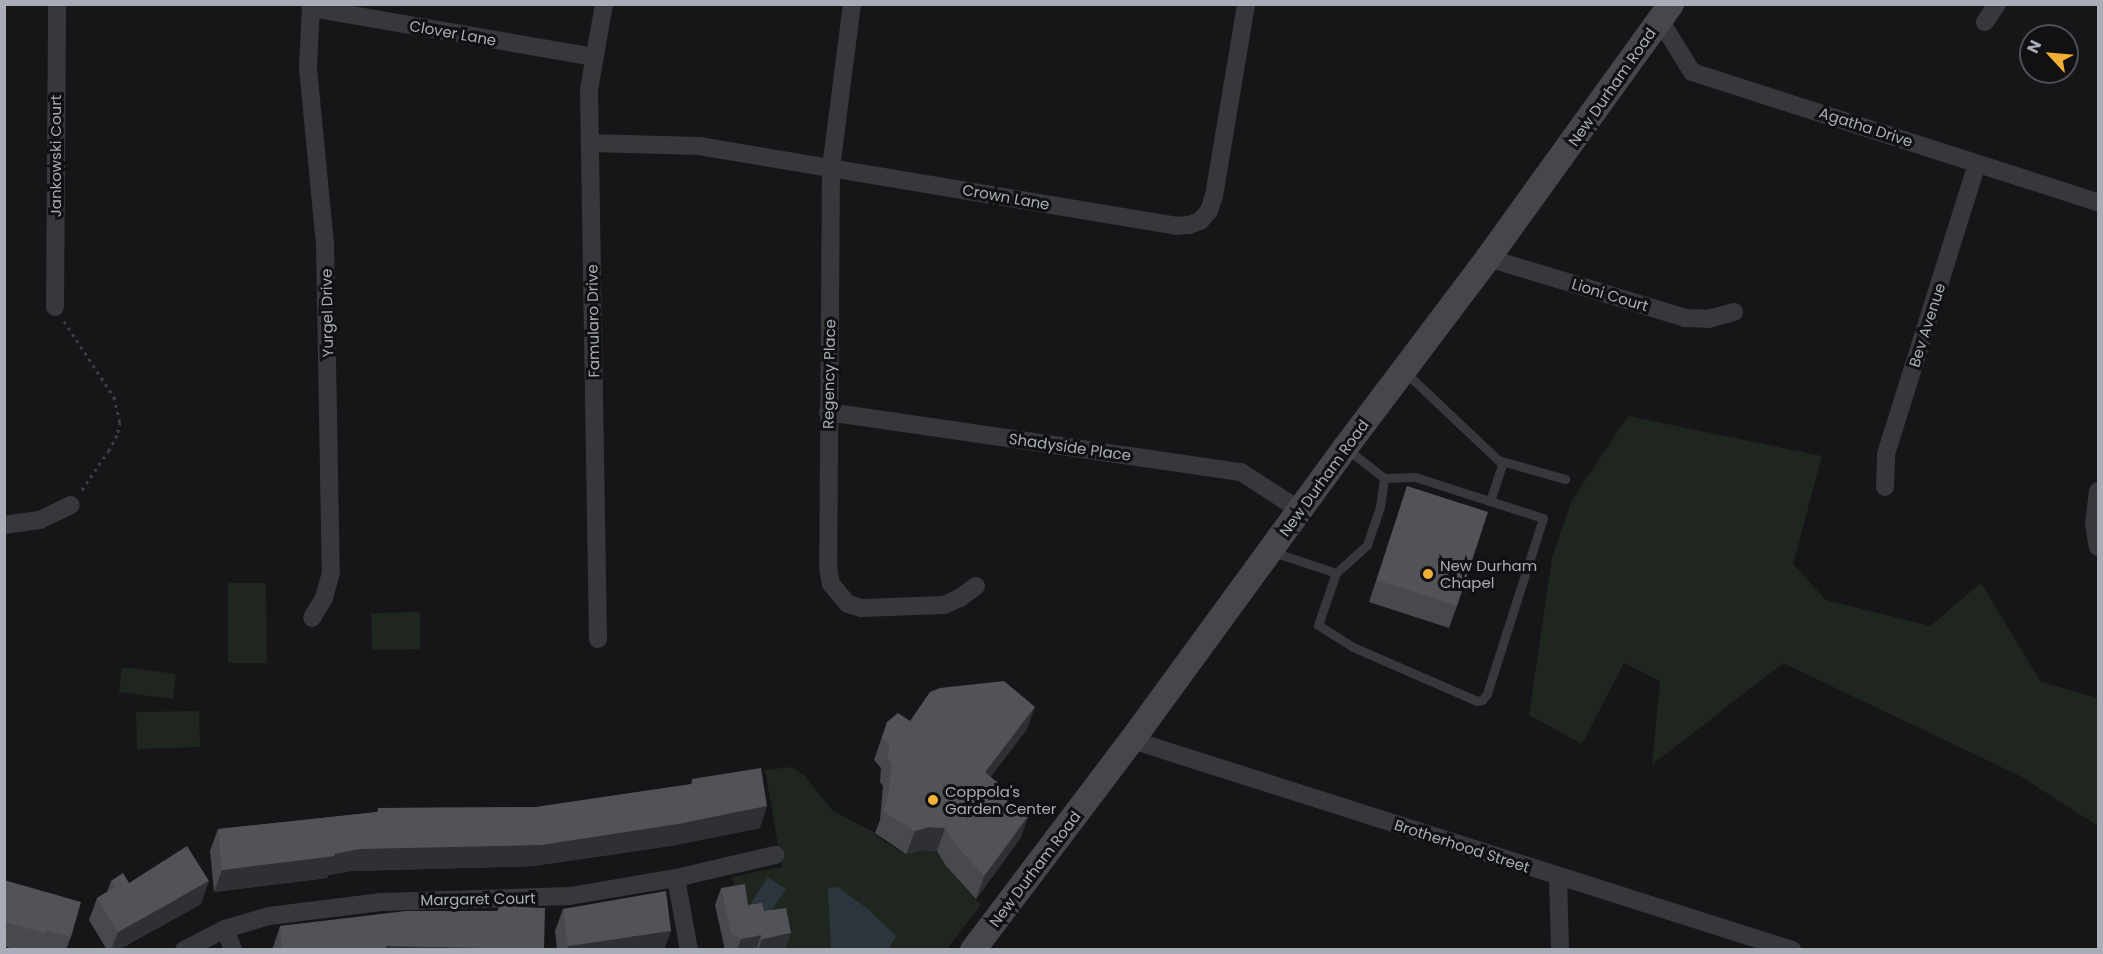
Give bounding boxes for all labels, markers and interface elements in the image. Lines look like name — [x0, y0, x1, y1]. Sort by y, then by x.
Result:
street label: Clover Lane — [408, 17, 498, 49]
street label: New Durham Road — [1564, 24, 1660, 150]
north arrow — [2019, 24, 2079, 84]
text: N — [2021, 36, 2047, 57]
street label: Jankowski Court — [47, 95, 65, 217]
street label: Agatha Drive — [1817, 103, 1915, 151]
street label: Crown Lane — [961, 180, 1051, 214]
street label: Famularo Drive — [583, 264, 603, 378]
street label: Yurgel Drive — [317, 269, 337, 357]
street label: Lioni Court — [1570, 275, 1650, 315]
street label: Bev Avenue — [1905, 281, 1949, 369]
street label: Regency Place — [819, 319, 839, 429]
street label: New Durham Road — [1276, 416, 1372, 540]
street label: Shadyside Place — [1008, 430, 1132, 464]
place label: New Durham Chapel — [1440, 556, 1537, 591]
marker: New Durham Chapel — [1421, 567, 1435, 581]
place label: Coppola's Garden Center — [945, 782, 1056, 817]
marker: Coppola's Garden Center — [926, 793, 940, 807]
street label: New Durham Road — [986, 808, 1084, 930]
street label: Brotherhood Street — [1392, 816, 1532, 876]
street label: Margaret Court — [420, 889, 536, 909]

